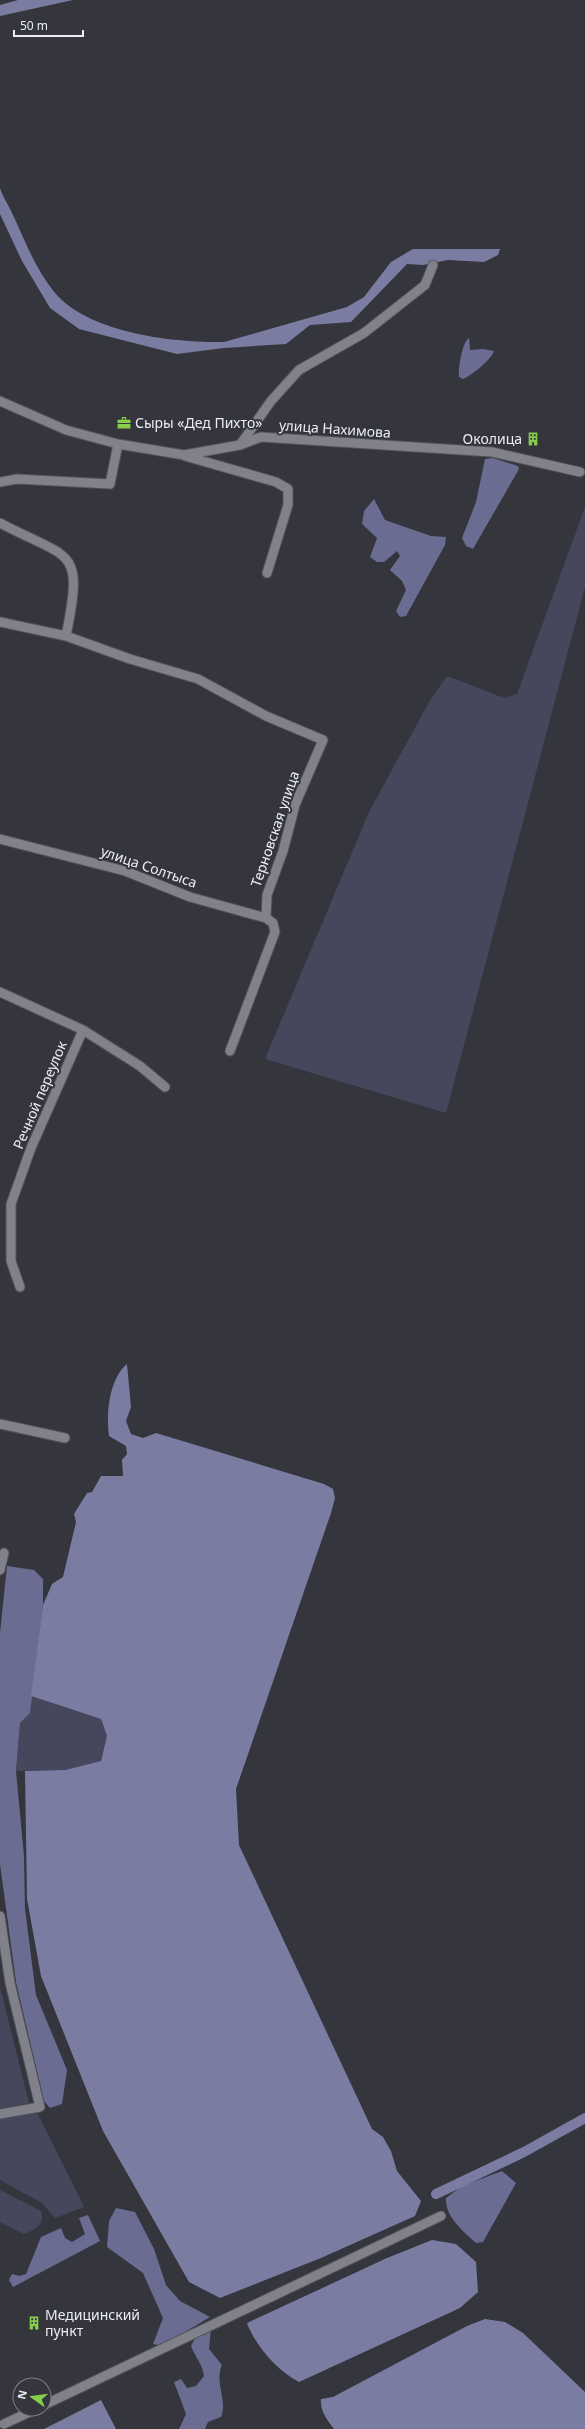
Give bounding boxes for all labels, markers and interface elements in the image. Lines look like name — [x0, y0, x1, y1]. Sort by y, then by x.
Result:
scale bar — [14, 12, 83, 38]
text: 50 m — [20, 17, 48, 34]
place label: Сыры «Дед Пихто» — [135, 413, 262, 432]
office icon: Сыры «Дед Пихто» — [116, 415, 132, 431]
street label: улица Нахимова — [279, 415, 391, 442]
place label: Околица — [463, 429, 522, 448]
building icon: Околица — [525, 431, 541, 447]
street label: Терновская улица — [246, 768, 303, 889]
street label: улица Солтыса — [98, 841, 200, 892]
street label: Речной переулок — [8, 1037, 71, 1152]
place label: Медицинский пункт — [45, 2305, 140, 2340]
building icon: Медицинский пункт — [26, 2315, 42, 2331]
north arrow — [12, 2377, 52, 2417]
text: N — [13, 2388, 30, 2401]

